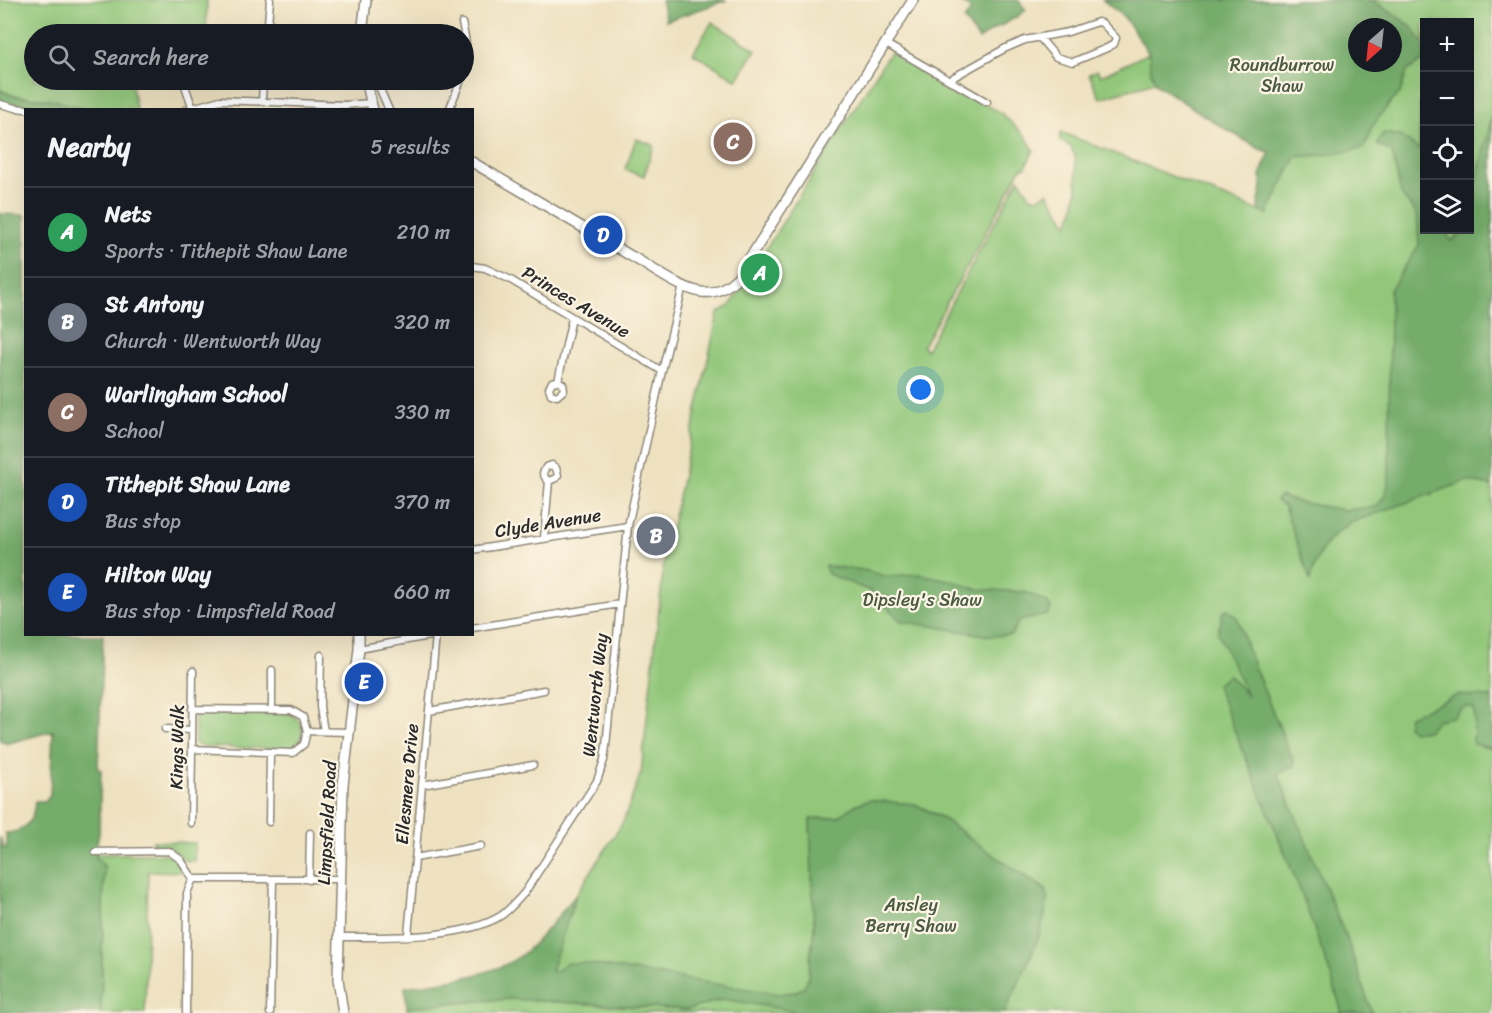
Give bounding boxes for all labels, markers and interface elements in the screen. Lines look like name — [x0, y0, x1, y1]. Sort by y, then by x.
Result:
north arrow — [1348, 18, 1402, 72]
map controls — [1420, 18, 1474, 234]
button: + — [1420, 18, 1474, 72]
search box — [24, 24, 474, 90]
text: Search here — [93, 38, 209, 77]
icon: search — [45, 41, 78, 74]
park label: Roundburrow Shaw — [1230, 49, 1335, 102]
button: − — [1420, 72, 1474, 126]
pin: C — [714, 120, 752, 164]
text: Nearby — [48, 124, 130, 170]
button: locate — [1420, 126, 1474, 180]
text: 5 results — [371, 130, 450, 165]
button: layers — [1420, 180, 1474, 234]
text: Nets — [105, 195, 151, 234]
pin: D — [584, 212, 622, 258]
text: A — [61, 215, 74, 250]
text: 210 m — [397, 215, 450, 250]
text: Sports · Tithepit Shaw Lane — [105, 234, 347, 269]
pin: A — [740, 250, 780, 296]
street label: Princes Avenue — [516, 257, 636, 347]
text: St Antony — [105, 285, 204, 324]
text: B — [61, 305, 74, 340]
text: 320 m — [394, 305, 450, 340]
text: Church · Wentworth Way — [105, 324, 321, 359]
text: Warlingham School — [105, 375, 288, 414]
your location — [906, 375, 935, 404]
text: C — [61, 395, 74, 430]
text: 330 m — [395, 395, 450, 430]
text: School — [105, 414, 164, 449]
text: Tithepit Shaw Lane — [105, 465, 290, 504]
text: D — [62, 485, 73, 520]
text: 370 m — [394, 485, 450, 520]
street label: Clyde Avenue — [493, 499, 603, 547]
text: Bus stop — [105, 504, 181, 539]
pin: B — [636, 514, 676, 558]
text: Hilton Way — [105, 555, 211, 594]
text: E — [62, 575, 73, 610]
text: 660 m — [394, 575, 450, 610]
park label: Dipsley's Shaw — [862, 584, 982, 616]
text: Bus stop · Limpsfield Road — [105, 594, 335, 629]
street label: Wentworth Way — [573, 631, 617, 758]
pin: E — [344, 660, 384, 704]
street label: Kings Walk — [160, 704, 194, 790]
street label: Ellesmere Drive — [386, 722, 428, 846]
street label: Limpsfield Road — [308, 759, 346, 886]
park label: Ansley Berry Shaw — [865, 889, 957, 942]

